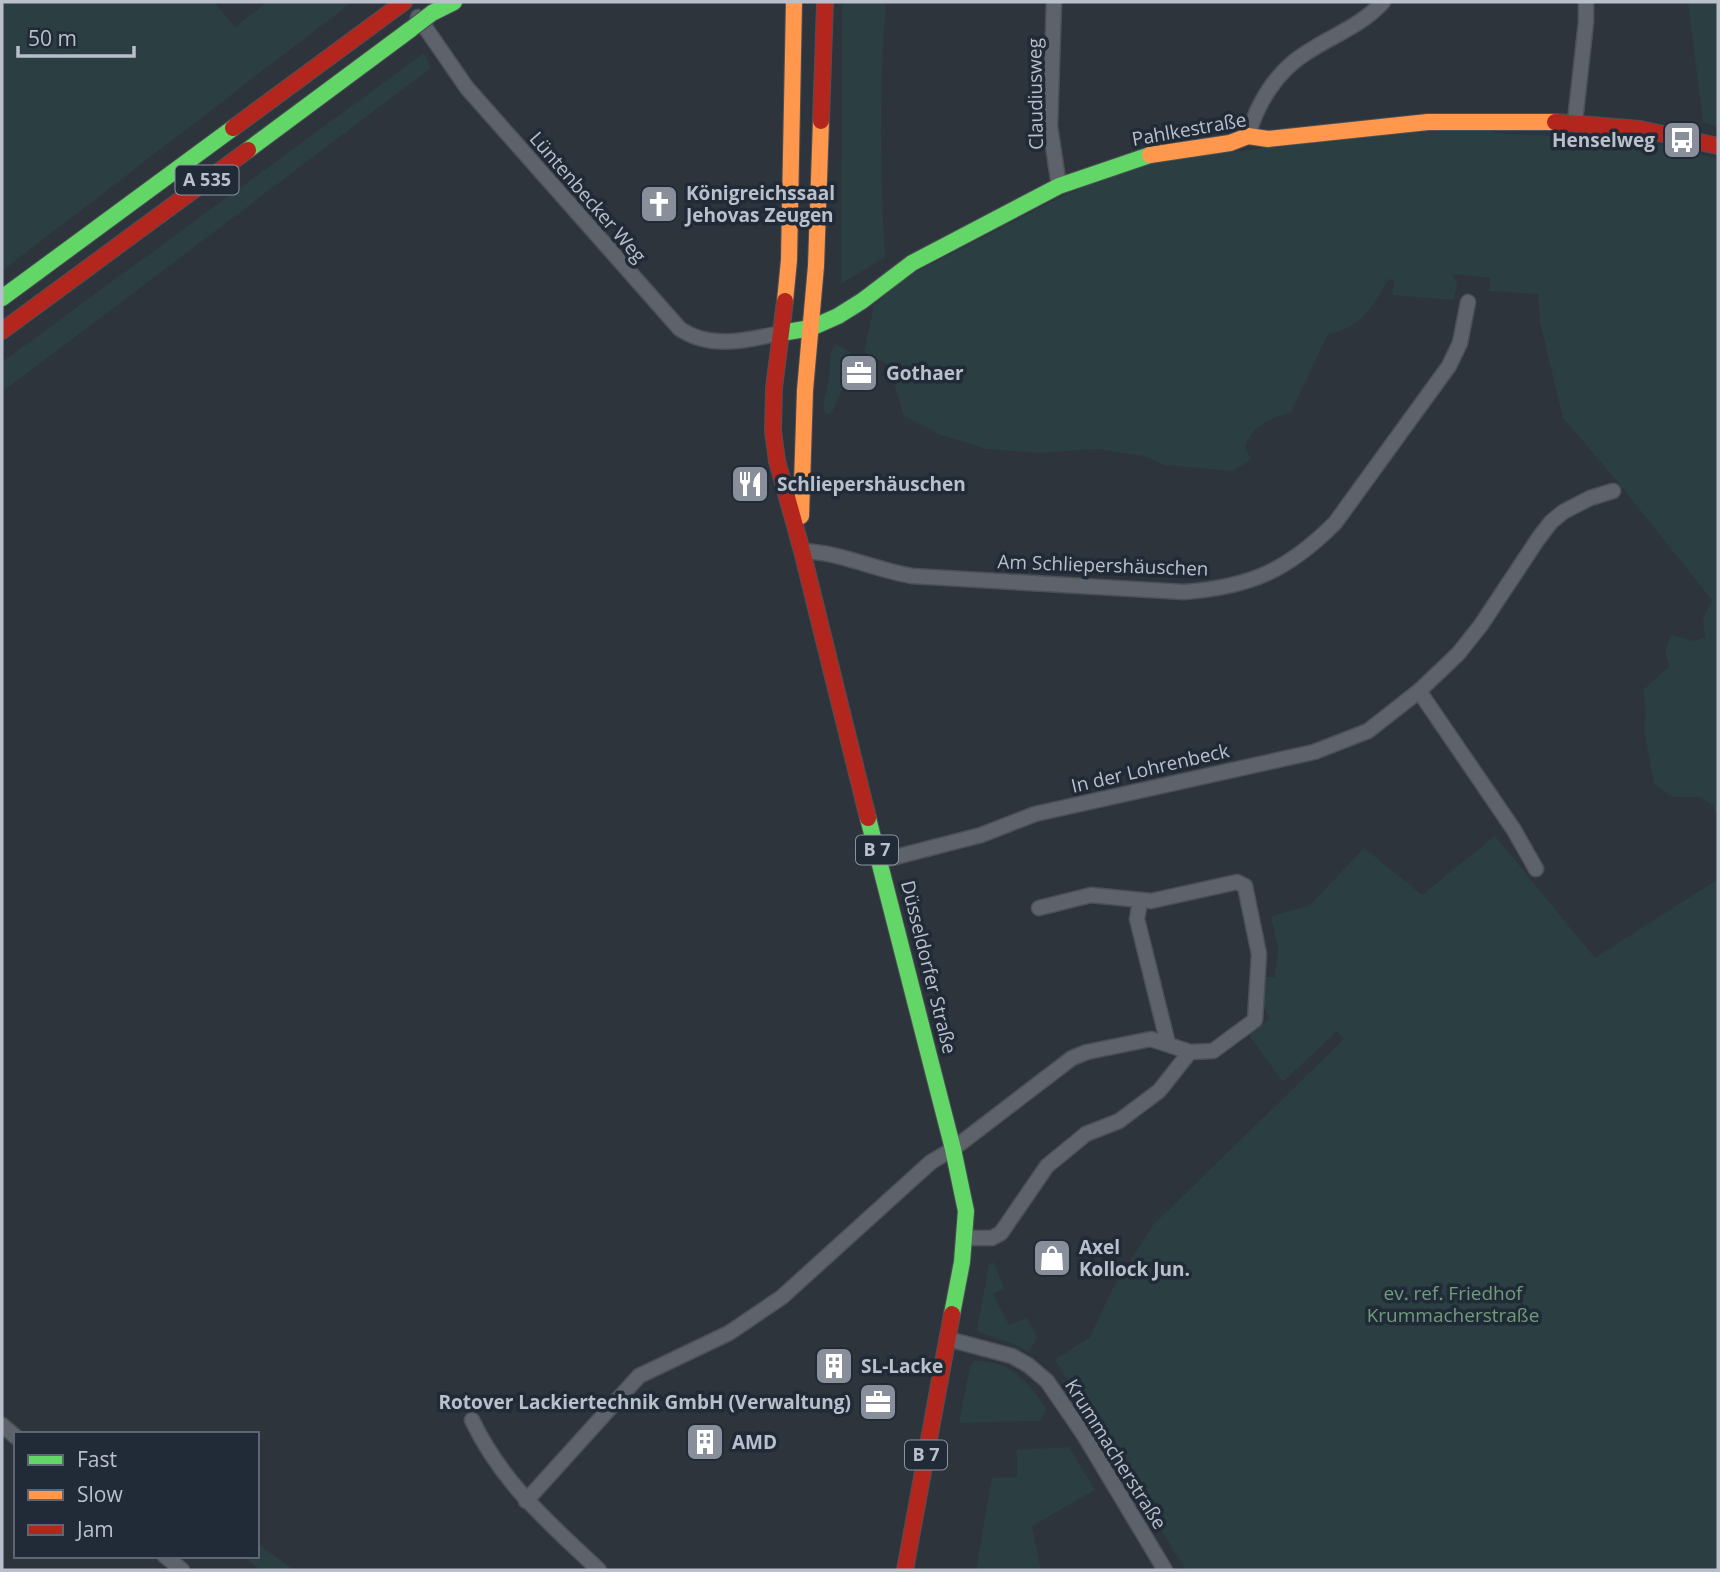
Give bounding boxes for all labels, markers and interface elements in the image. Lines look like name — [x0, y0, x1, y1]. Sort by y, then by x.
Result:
scale bar — [18, 14, 133, 58]
text: 50 m — [28, 24, 77, 52]
street label: Claudiusweg — [1021, 38, 1049, 150]
street label: Pahlkestraße — [1130, 106, 1248, 152]
bus stop icon: Henselweg — [1661, 119, 1703, 161]
street label: Lüntenbecker Weg — [524, 126, 652, 268]
place label: Henselweg — [1552, 127, 1655, 153]
road number: A 535 — [176, 166, 238, 195]
place label: Königreichssaal Jehovas Zeugen — [684, 180, 835, 228]
church icon: Königreichssaal Jehovas Zeugen — [638, 183, 680, 225]
office icon: Gothaer — [838, 352, 880, 394]
place label: Gothaer — [886, 360, 964, 386]
restaurant icon: Schliepershäuschen — [729, 463, 771, 505]
place label: Schliepershäuschen — [777, 471, 966, 497]
street label: Am Schliepershäuschen — [997, 548, 1209, 582]
street label: In der Lohrenbeck — [1068, 737, 1232, 799]
road number: B 7 — [856, 836, 898, 864]
street label: Düsseldorfer Straße — [895, 878, 963, 1056]
place label: Axel Kollock Jun. — [1079, 1234, 1190, 1282]
shop icon: Axel Kollock Jun. — [1031, 1237, 1073, 1279]
park label: ev. ref. Friedhof Krummacherstraße — [1367, 1280, 1539, 1328]
building icon: SL-Lacke — [813, 1345, 855, 1387]
place label: SL-Lacke — [861, 1353, 943, 1379]
street label: Krummacherstraße — [1059, 1374, 1173, 1534]
office icon: Rotover Lackiertechnik GmbH (Verwaltung) — [857, 1381, 899, 1423]
place label: Rotover Lackiertechnik GmbH (Verwaltung) — [438, 1389, 851, 1415]
building icon: AMD — [684, 1421, 726, 1463]
place label: AMD — [732, 1429, 777, 1455]
legend — [14, 1432, 259, 1558]
road number: B 7 — [905, 1440, 947, 1470]
text: Fast — [77, 1445, 117, 1473]
text: Slow — [77, 1480, 123, 1508]
text: Jam — [75, 1515, 114, 1543]

